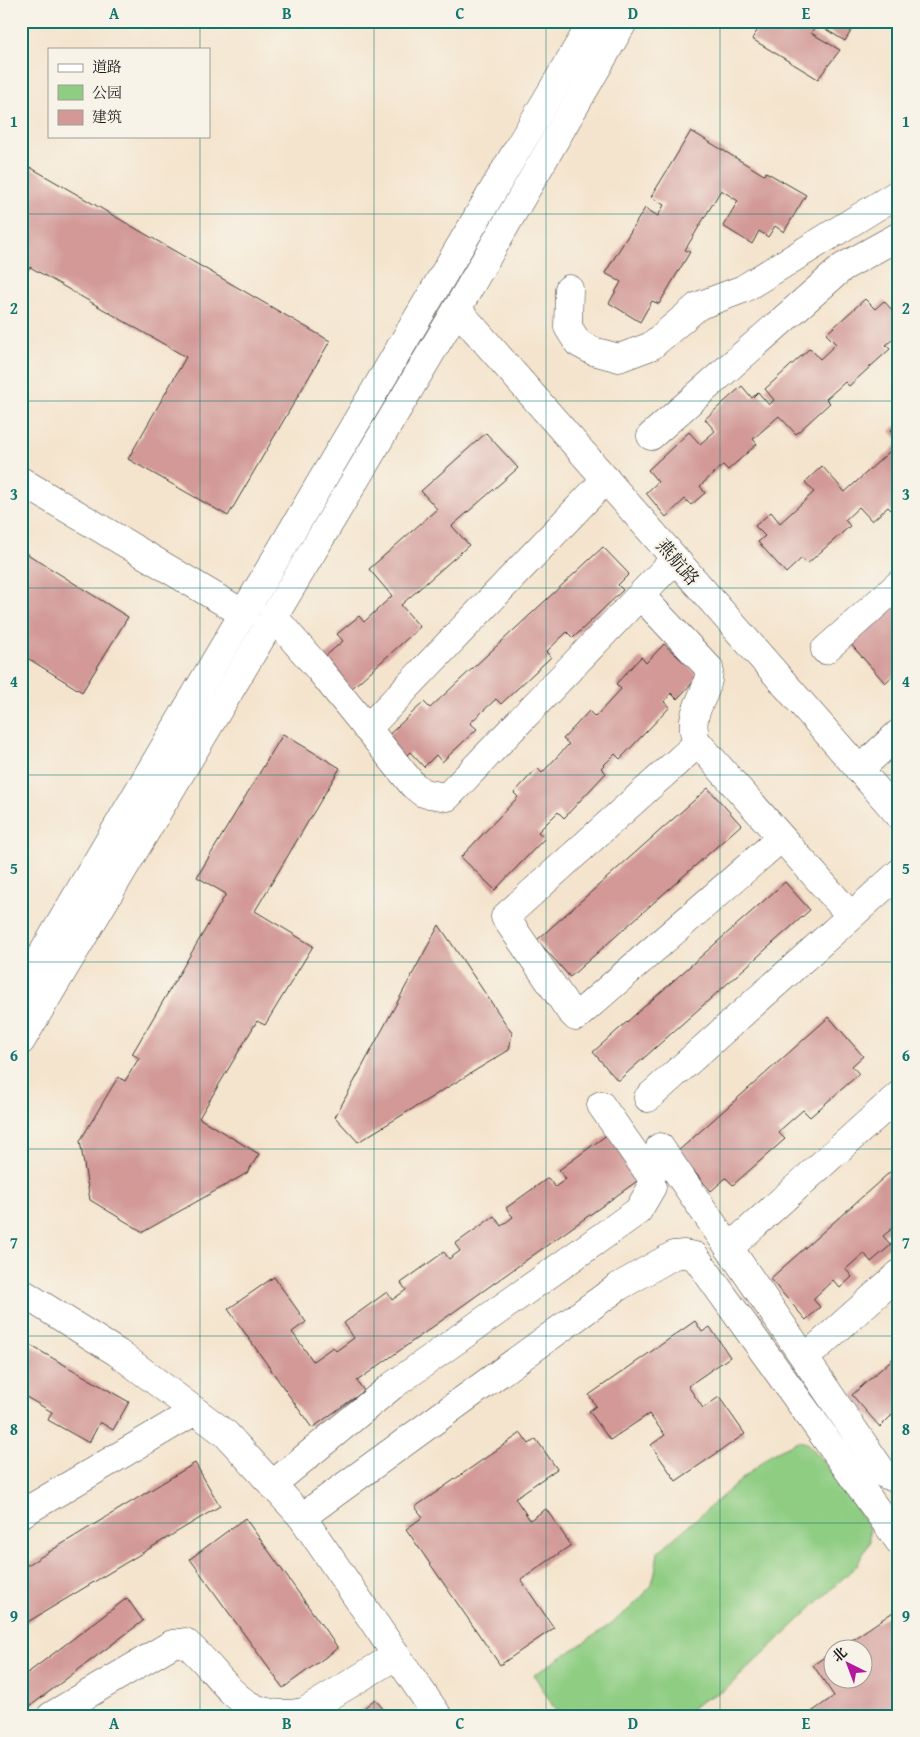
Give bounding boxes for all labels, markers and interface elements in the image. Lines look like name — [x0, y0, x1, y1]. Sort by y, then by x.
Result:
text: A — [109, 1, 120, 25]
text: B — [282, 1, 292, 25]
text: C — [455, 1, 465, 25]
text: D — [628, 1, 638, 25]
text: E — [802, 1, 811, 25]
legend — [48, 48, 210, 138]
text: 道路 — [92, 56, 122, 77]
text: 公园 — [92, 82, 122, 103]
text: 建筑 — [92, 106, 122, 127]
text: 1 — [10, 109, 18, 133]
text: 1 — [902, 109, 910, 133]
text: 2 — [10, 296, 18, 320]
text: 2 — [902, 296, 910, 320]
text: 3 — [10, 482, 18, 506]
text: 3 — [902, 482, 910, 506]
street label: 燕航路 — [650, 533, 706, 591]
text: 4 — [10, 669, 18, 693]
text: 4 — [902, 669, 910, 693]
text: 5 — [10, 856, 18, 880]
text: 5 — [902, 856, 910, 880]
text: 6 — [10, 1043, 18, 1067]
text: 6 — [902, 1043, 910, 1067]
text: 7 — [10, 1230, 18, 1254]
text: 7 — [902, 1230, 910, 1254]
text: 8 — [10, 1417, 18, 1441]
text: 8 — [902, 1417, 910, 1441]
text: 9 — [10, 1604, 18, 1628]
text: 9 — [902, 1604, 910, 1628]
north arrow — [822, 1640, 872, 1690]
text: 北 — [827, 1642, 851, 1666]
text: A — [109, 1711, 120, 1735]
text: B — [282, 1711, 292, 1735]
text: C — [455, 1711, 465, 1735]
text: D — [628, 1711, 638, 1735]
text: E — [802, 1711, 811, 1735]

